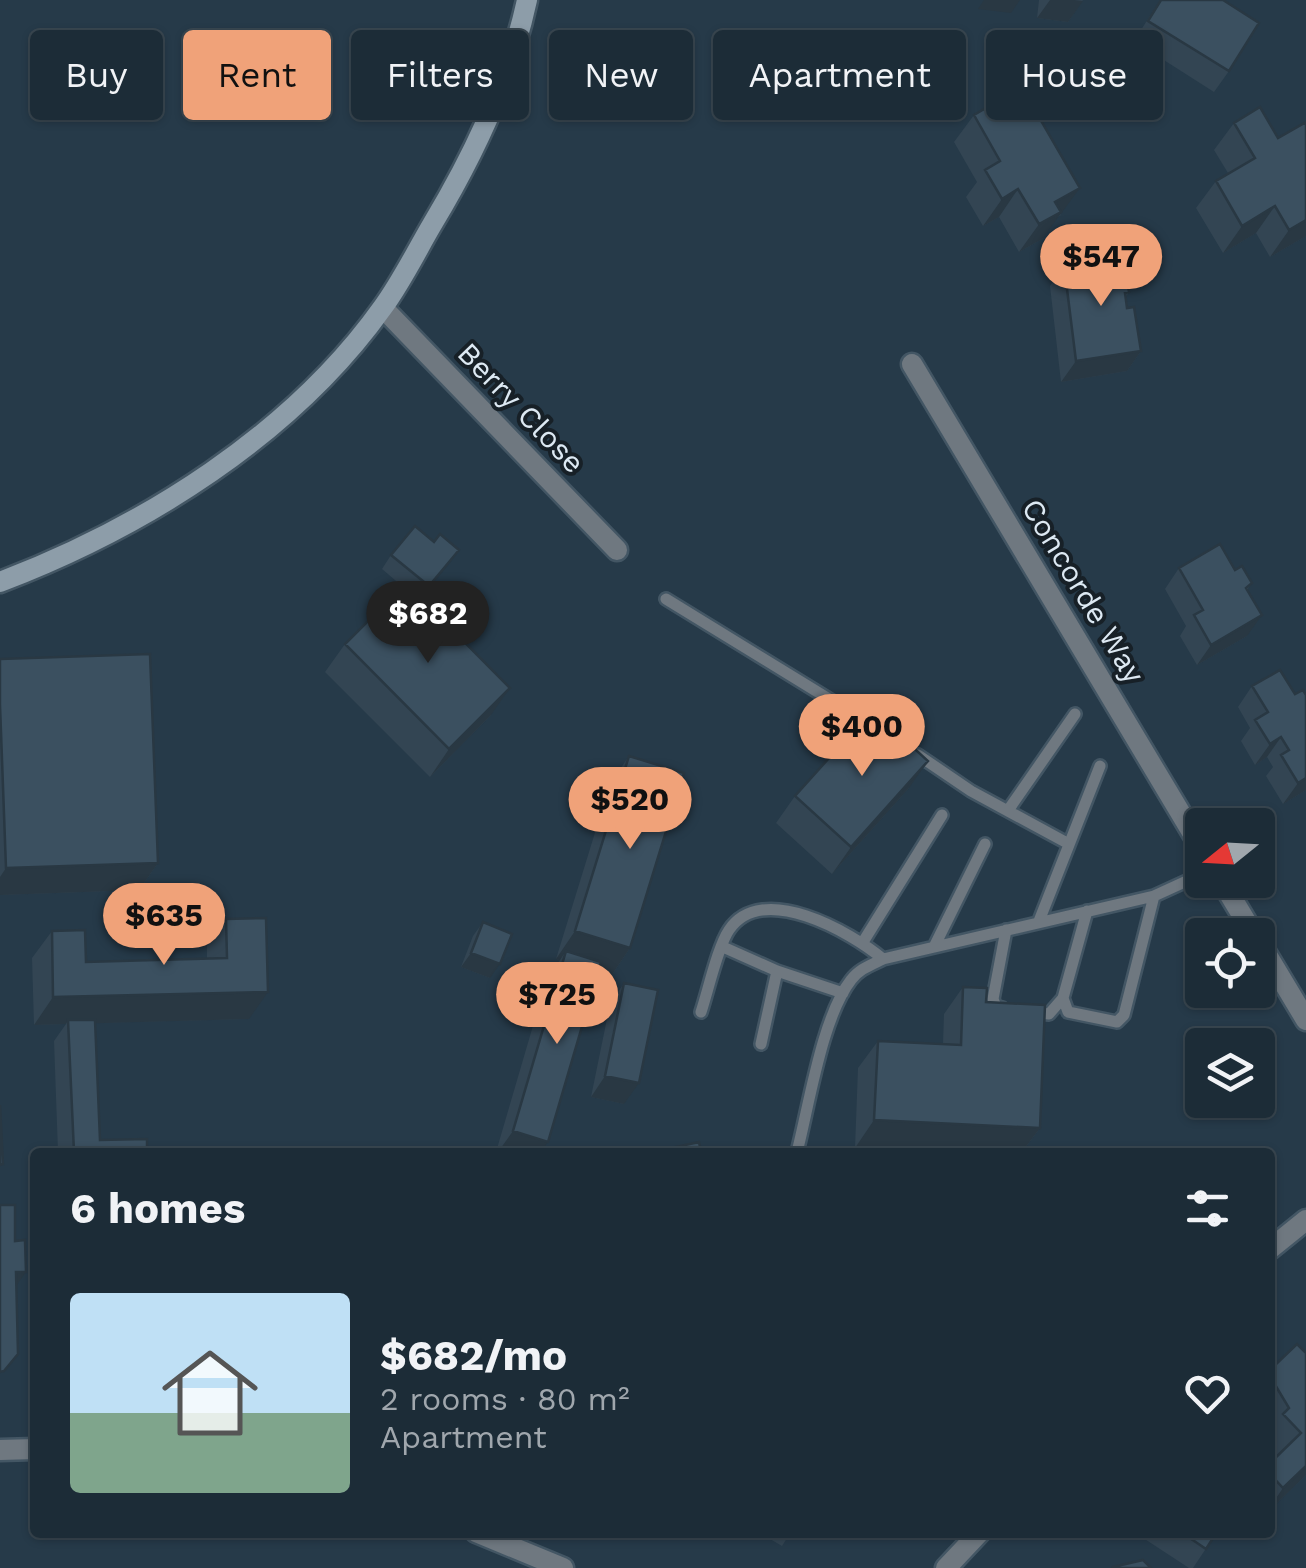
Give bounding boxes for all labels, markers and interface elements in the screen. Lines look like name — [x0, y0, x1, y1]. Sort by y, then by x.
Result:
chip: Buy — [30, 30, 163, 120]
chip: Rent — [183, 30, 331, 120]
chip: Filters — [351, 30, 529, 120]
chip: New — [549, 30, 693, 120]
chip: Apartment — [713, 30, 966, 120]
chip: House — [986, 30, 1163, 120]
pin: $547 — [1042, 224, 1160, 309]
text: $547 — [1062, 237, 1140, 275]
street label: Berry Close — [451, 335, 592, 480]
street label: Concorde Way — [1015, 492, 1152, 690]
pin: $682 — [369, 581, 487, 666]
text: $682 — [388, 594, 468, 632]
pin: $400 — [803, 694, 921, 779]
text: $400 — [821, 707, 903, 745]
pin: $520 — [571, 767, 689, 852]
text: $520 — [591, 780, 669, 818]
north arrow — [1185, 808, 1275, 898]
map controls — [1185, 808, 1275, 1118]
pin: $635 — [105, 883, 223, 968]
text: $635 — [125, 896, 203, 934]
button: locate — [1185, 918, 1275, 1008]
pin: $725 — [498, 962, 616, 1047]
text: $725 — [518, 975, 596, 1013]
button: layers — [1185, 1028, 1275, 1118]
icon: filters — [1180, 1181, 1235, 1236]
text: 6 homes — [70, 1184, 245, 1233]
text: $682/mo — [380, 1331, 567, 1380]
icon: home — [150, 1333, 270, 1453]
icon: heart — [1180, 1366, 1235, 1421]
text: 2 rooms · 80 m² — [380, 1380, 630, 1418]
text: Apartment — [380, 1418, 547, 1456]

